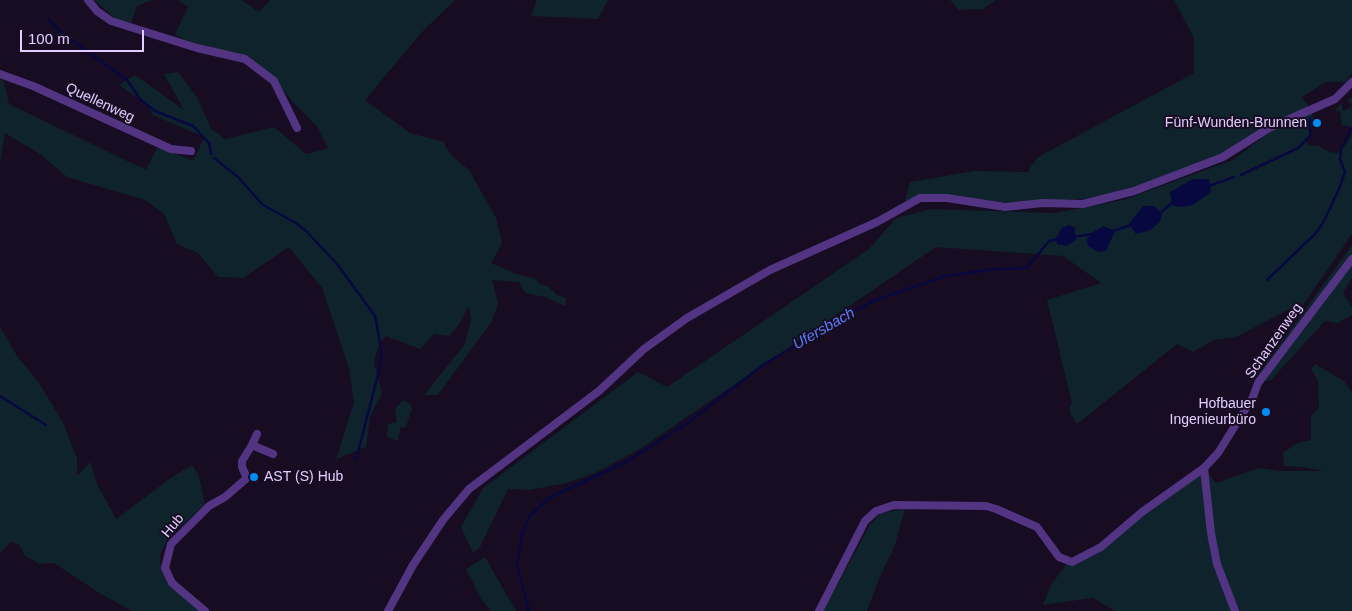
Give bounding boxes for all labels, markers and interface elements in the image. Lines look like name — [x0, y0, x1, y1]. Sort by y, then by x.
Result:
scale bar — [22, 20, 146, 52]
text: 100 m — [28, 30, 70, 47]
street label: Quellenweg — [63, 80, 137, 126]
place label: Fünf-Wunden-Brunnen — [1165, 115, 1307, 131]
marker: Fünf-Wunden-Brunnen — [1311, 117, 1323, 129]
street label: Schanzenweg — [1242, 300, 1306, 382]
water label: Ufersbach — [790, 304, 858, 354]
place label: Hofbauer Ingenieurbüro — [1170, 396, 1256, 428]
marker: Hofbauer Ingenieurbüro — [1260, 406, 1272, 418]
place label: AST (S) Hub — [264, 469, 343, 485]
marker: AST (S) Hub — [248, 471, 260, 483]
street label: Hub — [158, 511, 188, 541]

